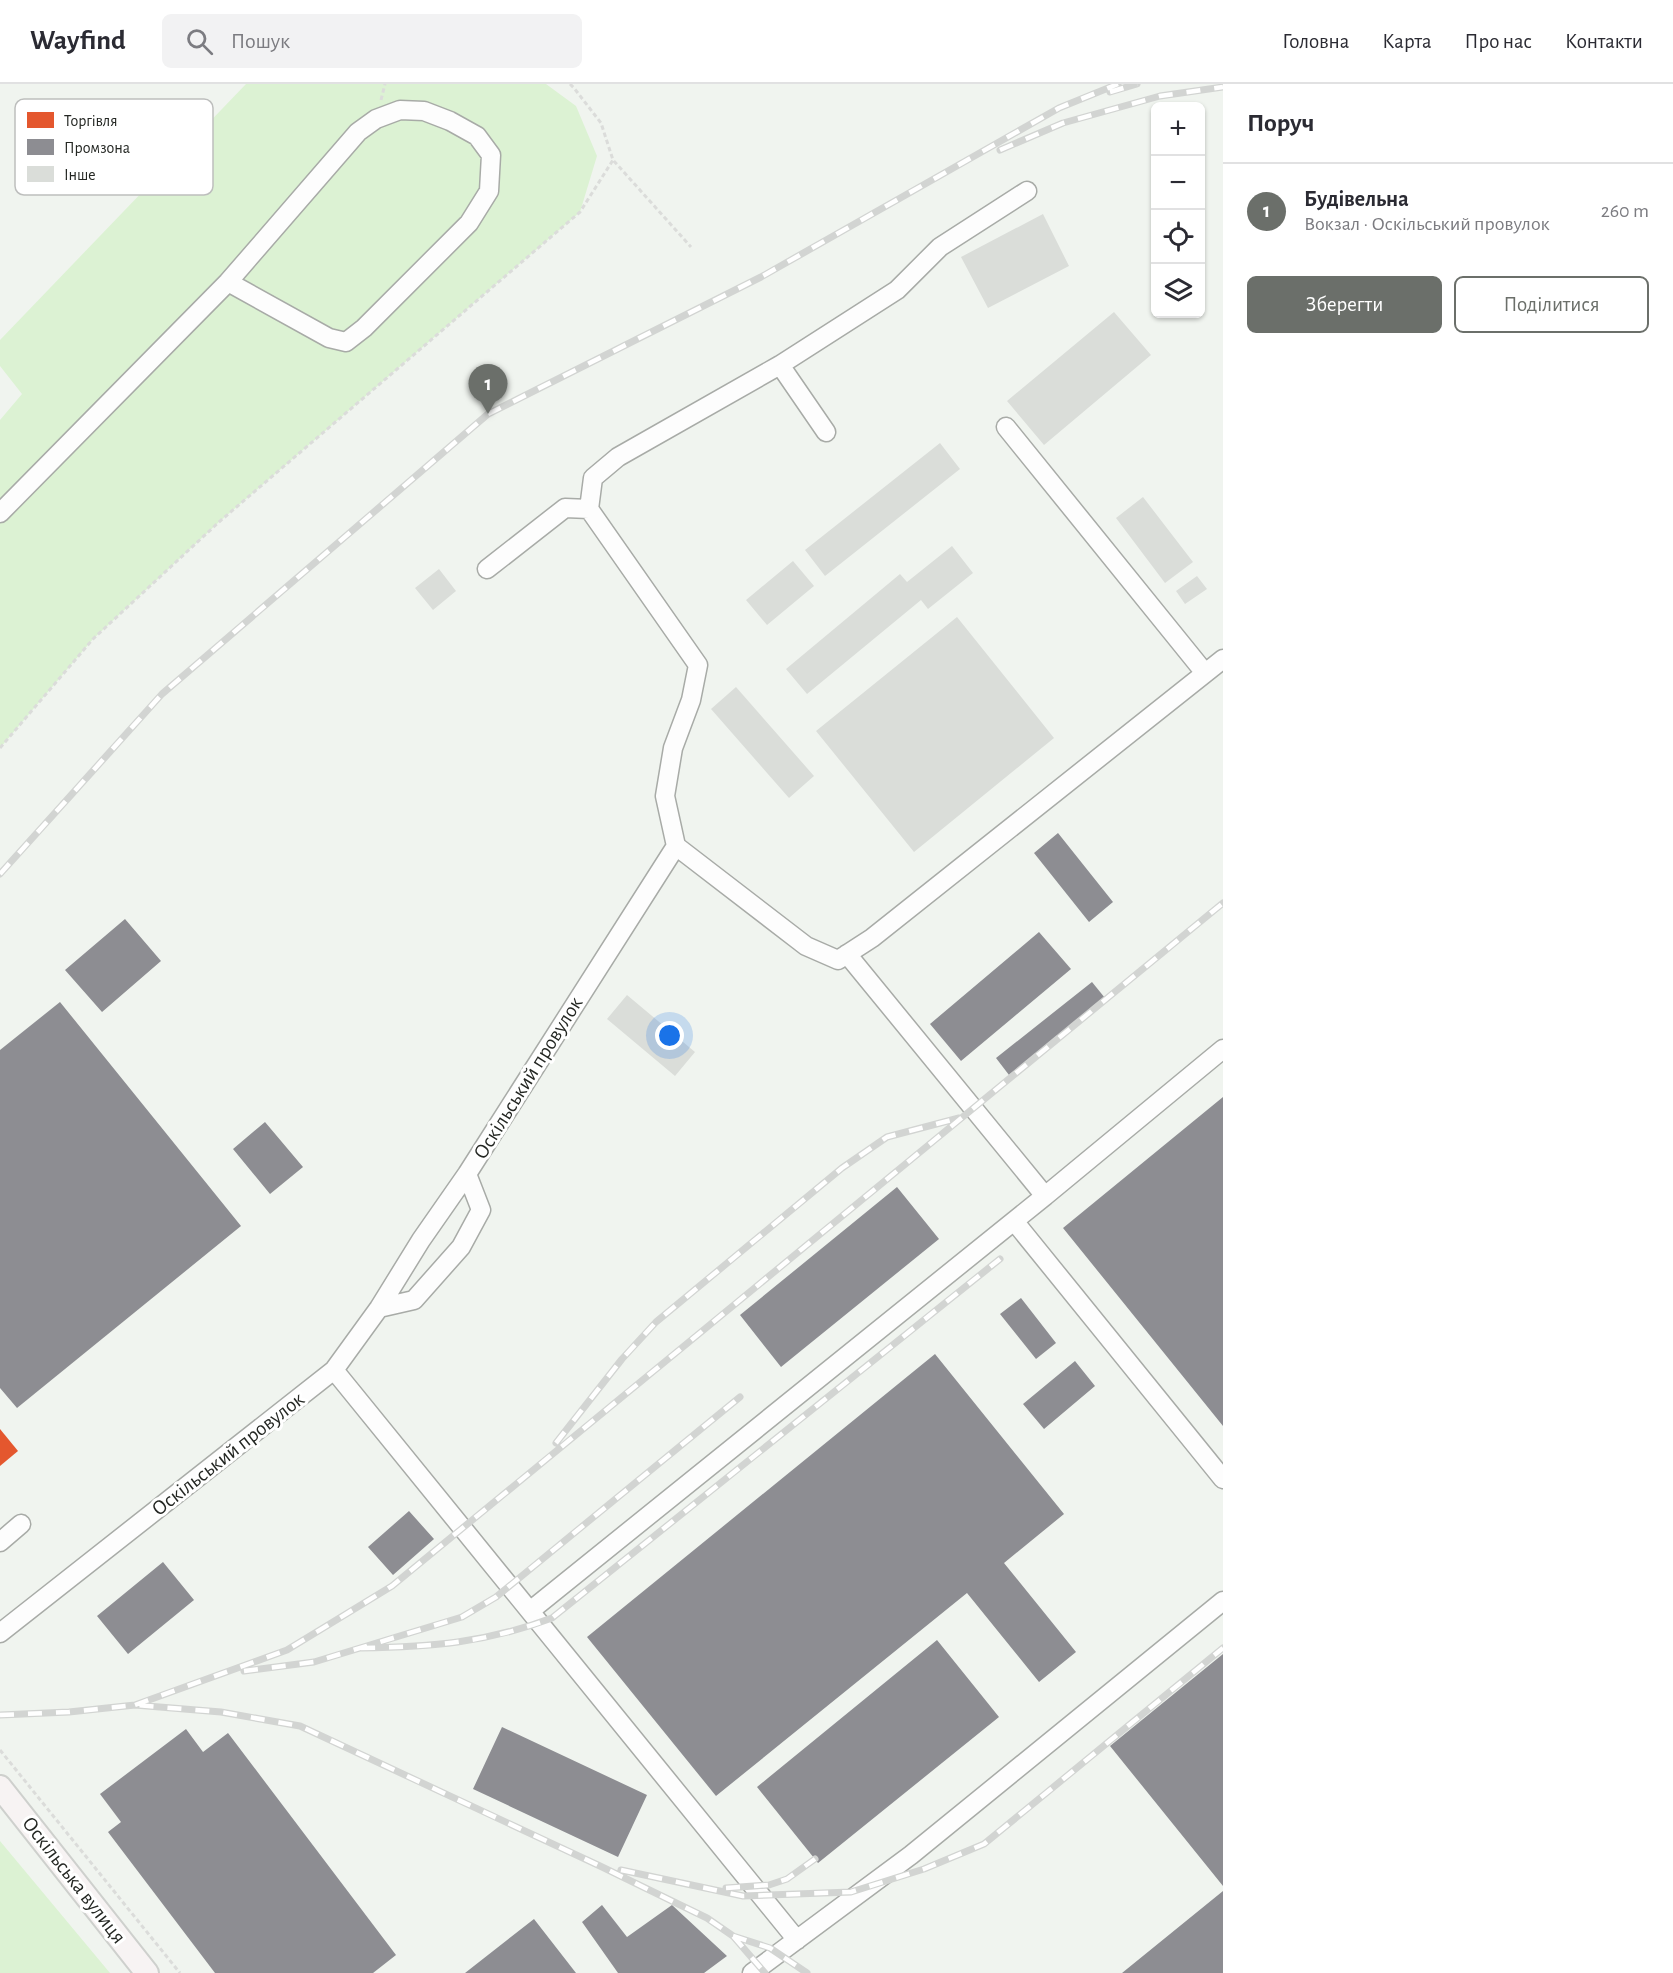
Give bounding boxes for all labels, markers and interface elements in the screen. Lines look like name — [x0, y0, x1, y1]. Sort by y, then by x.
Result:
search box — [162, 14, 582, 68]
icon: search — [183, 25, 216, 58]
text: Wayfind — [30, 27, 126, 55]
text: Пошук — [231, 30, 290, 52]
text: Головна — [1282, 31, 1349, 52]
text: Карта — [1382, 31, 1432, 52]
text: Про нас — [1465, 31, 1532, 52]
text: Контакти — [1565, 31, 1643, 52]
legend — [15, 99, 213, 195]
map controls — [1151, 102, 1205, 318]
button: + — [1151, 102, 1205, 156]
text: Поруч — [1247, 110, 1314, 136]
text: Торгівля — [64, 113, 118, 129]
text: Промзона — [64, 140, 130, 156]
button: − — [1151, 156, 1205, 210]
text: Інше — [64, 167, 96, 183]
text: Будівельна — [1304, 188, 1409, 210]
text: 1 — [1263, 201, 1270, 221]
text: 260 m — [1601, 201, 1649, 221]
button: locate — [1151, 210, 1205, 264]
text: Вокзал · Оскільський провулок — [1304, 214, 1550, 234]
button: layers — [1151, 264, 1205, 318]
button: Зберегти — [1247, 276, 1442, 333]
button: Поділитися — [1454, 276, 1649, 333]
pin: 1 — [468, 364, 508, 414]
street label: Оскільський провулок — [470, 993, 587, 1163]
your location — [655, 1021, 684, 1050]
street label: Оскільський провулок — [148, 1388, 308, 1520]
street label: Оскільська вулиця — [18, 1813, 130, 1947]

